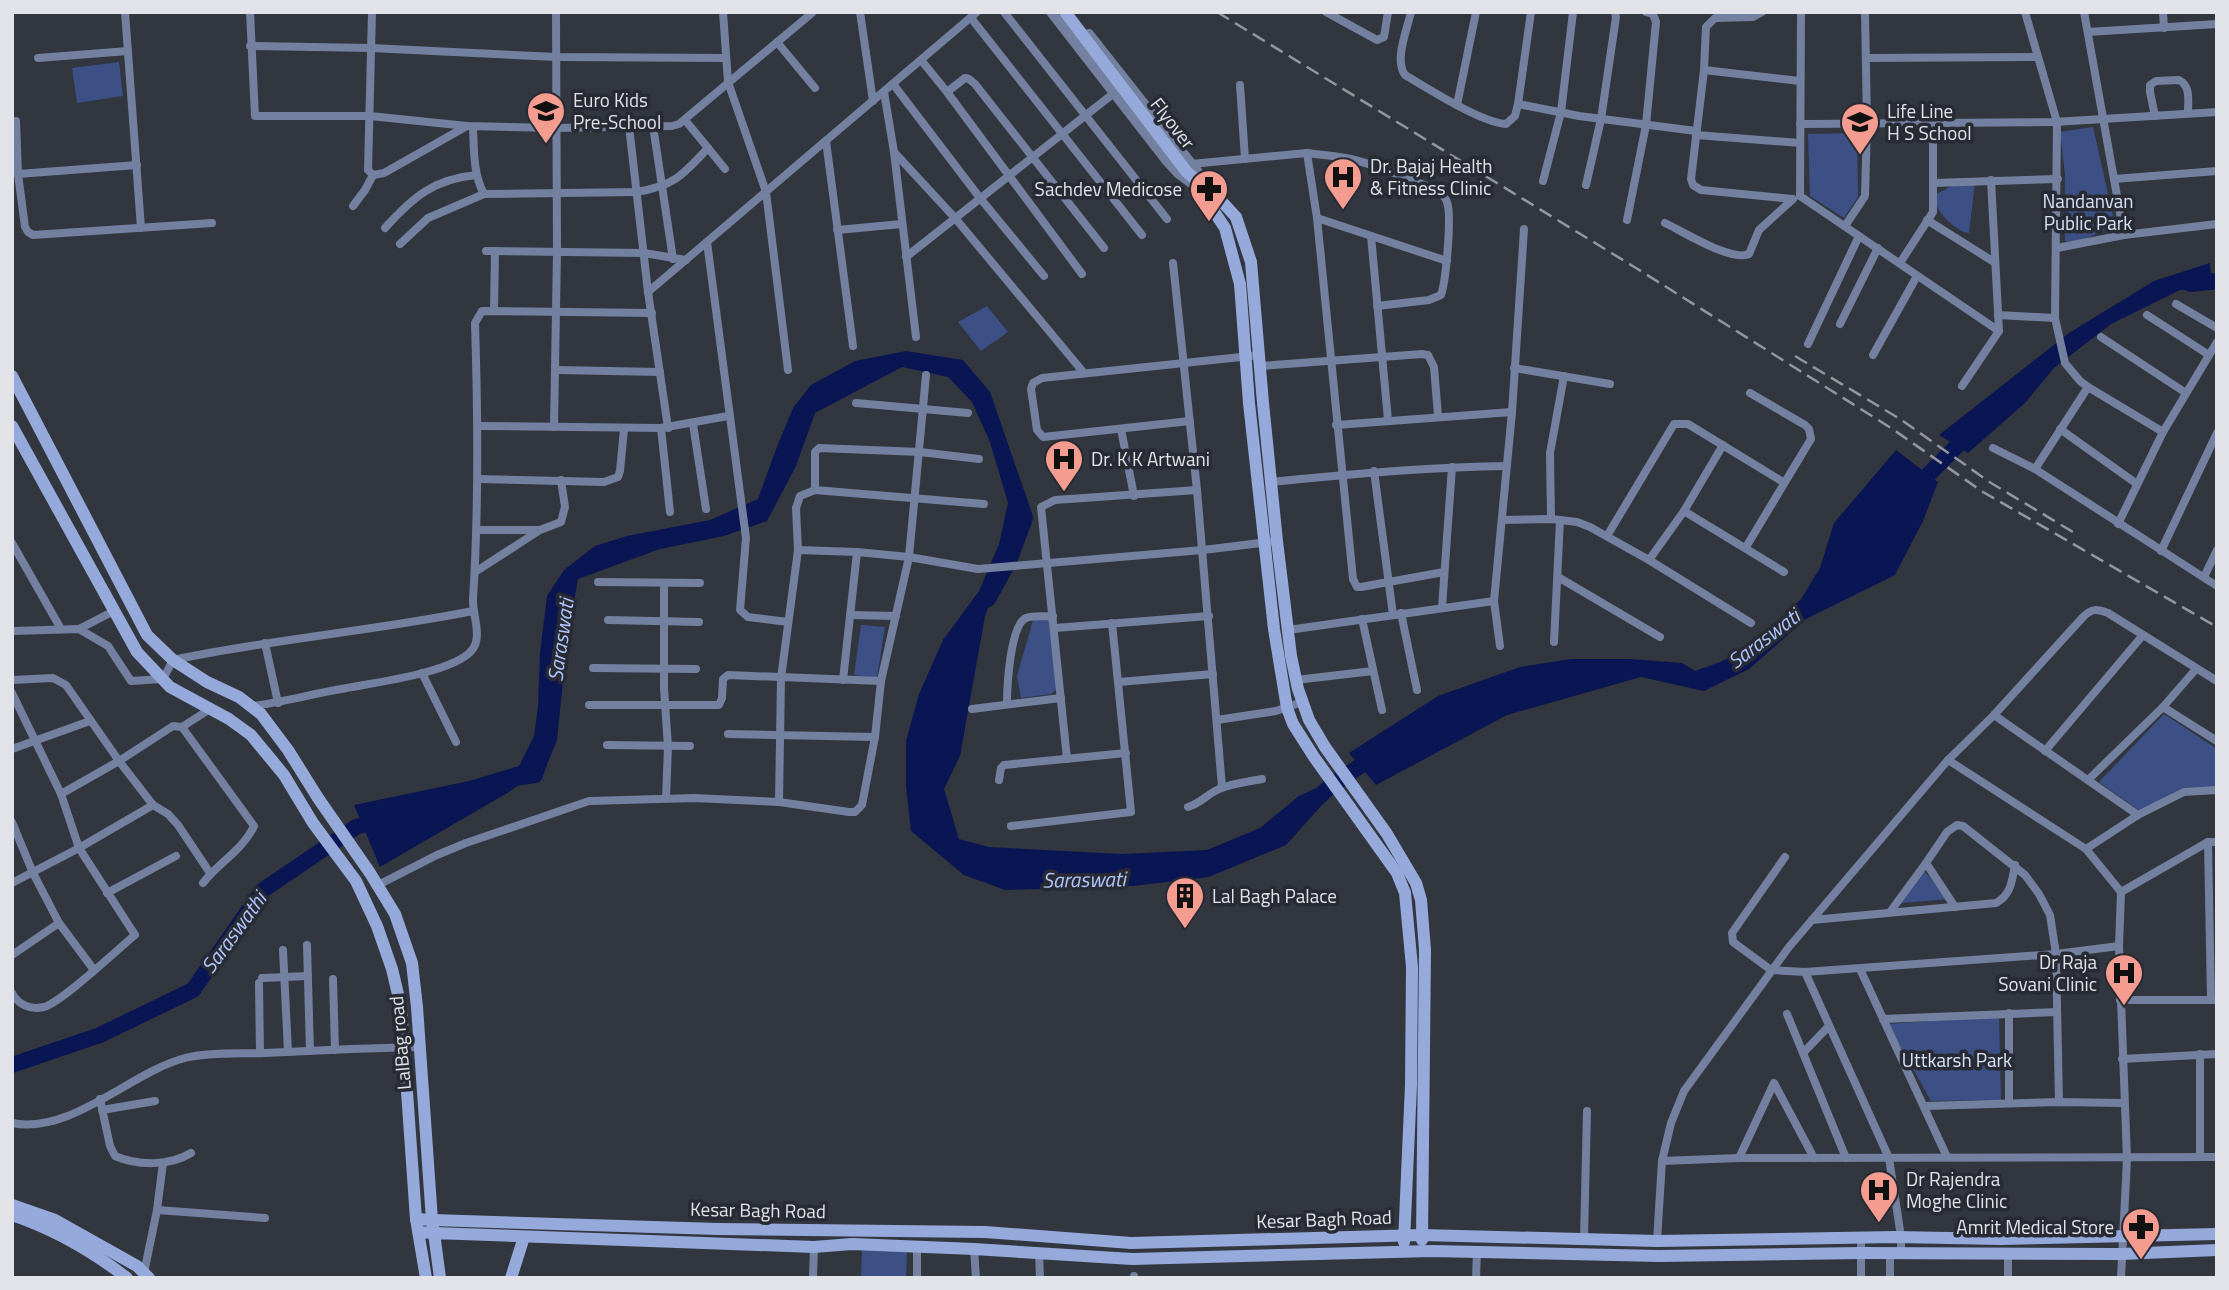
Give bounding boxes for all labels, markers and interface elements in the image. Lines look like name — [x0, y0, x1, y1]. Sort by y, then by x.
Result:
place label: Euro Kids Pre-School — [573, 85, 661, 136]
school or university icon: Euro Kids Pre-School — [525, 90, 567, 145]
street label: Flyover — [1144, 91, 1203, 155]
place label: Life Line H S School — [1887, 96, 1972, 147]
school or university icon: Life Line H S School — [1839, 101, 1881, 156]
place label: Dr. Bajaj Health & Fitness Clinic — [1370, 151, 1492, 202]
hospital icon: Dr. Bajaj Health & Fitness Clinic — [1322, 156, 1364, 211]
pharmacy icon: Sachdev Medicose — [1188, 168, 1230, 223]
place label: Sachdev Medicose — [1035, 174, 1182, 203]
park label: Nandanvan Public Park — [2043, 186, 2133, 237]
hospital icon: Dr. K K Artwani — [1043, 438, 1085, 493]
place label: Dr. K K Artwani — [1091, 444, 1210, 473]
water label: Saraswati — [538, 594, 582, 683]
water label: Saraswati — [1720, 599, 1808, 676]
water label: Saraswati — [1042, 862, 1129, 896]
building icon: Lal Bagh Palace — [1164, 875, 1206, 930]
place label: Lal Bagh Palace — [1212, 881, 1337, 910]
water label: Saraswathi — [193, 883, 275, 980]
place label: Dr Raja Sovani Clinic — [1998, 947, 2097, 998]
hospital icon: Dr Raja Sovani Clinic — [2103, 952, 2145, 1007]
street label: LalBag road — [381, 995, 418, 1091]
park label: Uttkarsh Park — [1902, 1045, 2012, 1074]
place label: Dr Rajendra Moghe Clinic — [1906, 1164, 2007, 1215]
hospital icon: Dr Rajendra Moghe Clinic — [1858, 1169, 1900, 1224]
street label: Kesar Bagh Road — [690, 1194, 826, 1225]
street label: Kesar Bagh Road — [1256, 1202, 1392, 1235]
pharmacy icon: Amrit Medical Store — [2120, 1206, 2162, 1261]
place label: Amrit Medical Store — [1956, 1212, 2114, 1241]

